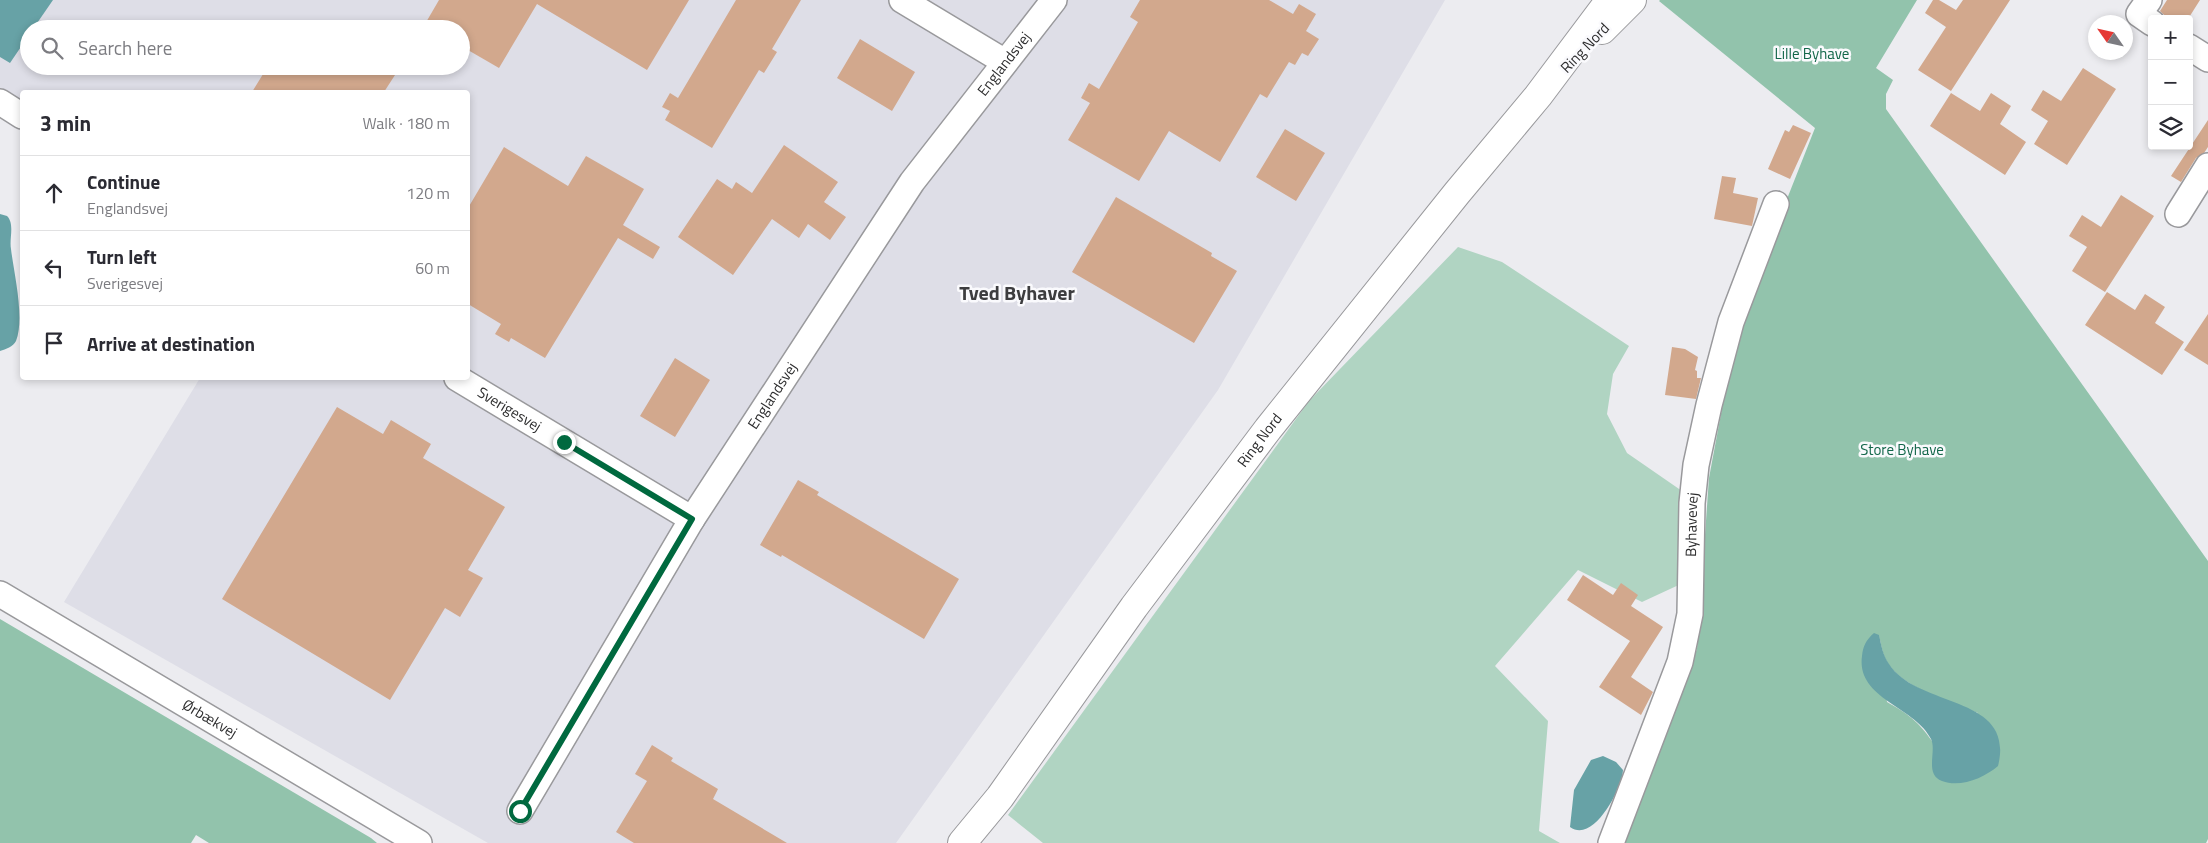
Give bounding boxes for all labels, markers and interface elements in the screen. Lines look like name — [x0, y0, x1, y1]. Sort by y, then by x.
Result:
north arrow — [2088, 15, 2133, 60]
map controls — [2148, 15, 2193, 150]
button: + — [2148, 15, 2193, 60]
street label: Ring Nord — [1555, 17, 1615, 78]
search box — [20, 20, 470, 75]
street label: Englandsvej — [971, 27, 1036, 101]
text: Search here — [78, 33, 172, 62]
icon: search — [38, 34, 66, 62]
park label: Lille Byhave — [1775, 42, 1849, 65]
button: − — [2148, 60, 2193, 105]
button: layers — [2148, 105, 2193, 150]
text: 3 min — [40, 107, 91, 139]
text: Walk · 180 m — [362, 111, 450, 135]
text: Continue — [87, 167, 160, 196]
icon: ahead — [40, 179, 68, 207]
text: 120 m — [406, 181, 450, 205]
text: Englandsvej — [87, 196, 168, 220]
text: Turn left — [87, 242, 157, 271]
icon: left — [40, 254, 68, 282]
text: 60 m — [415, 256, 450, 280]
text: Sverigesvej — [87, 271, 163, 295]
district label: Tved Byhaver — [959, 277, 1075, 308]
icon: arrive — [40, 329, 68, 357]
text: Arrive at destination — [87, 329, 255, 358]
street label: Englandsvej — [742, 357, 802, 434]
street label: Sverigesvej — [473, 381, 546, 437]
street label: Ring Nord — [1231, 408, 1287, 472]
route end — [553, 431, 576, 454]
park label: Store Byhave — [1860, 438, 1944, 461]
street label: Byhavevej — [1679, 491, 1704, 557]
street label: Ørbækvej — [178, 693, 242, 743]
route start — [509, 800, 532, 823]

